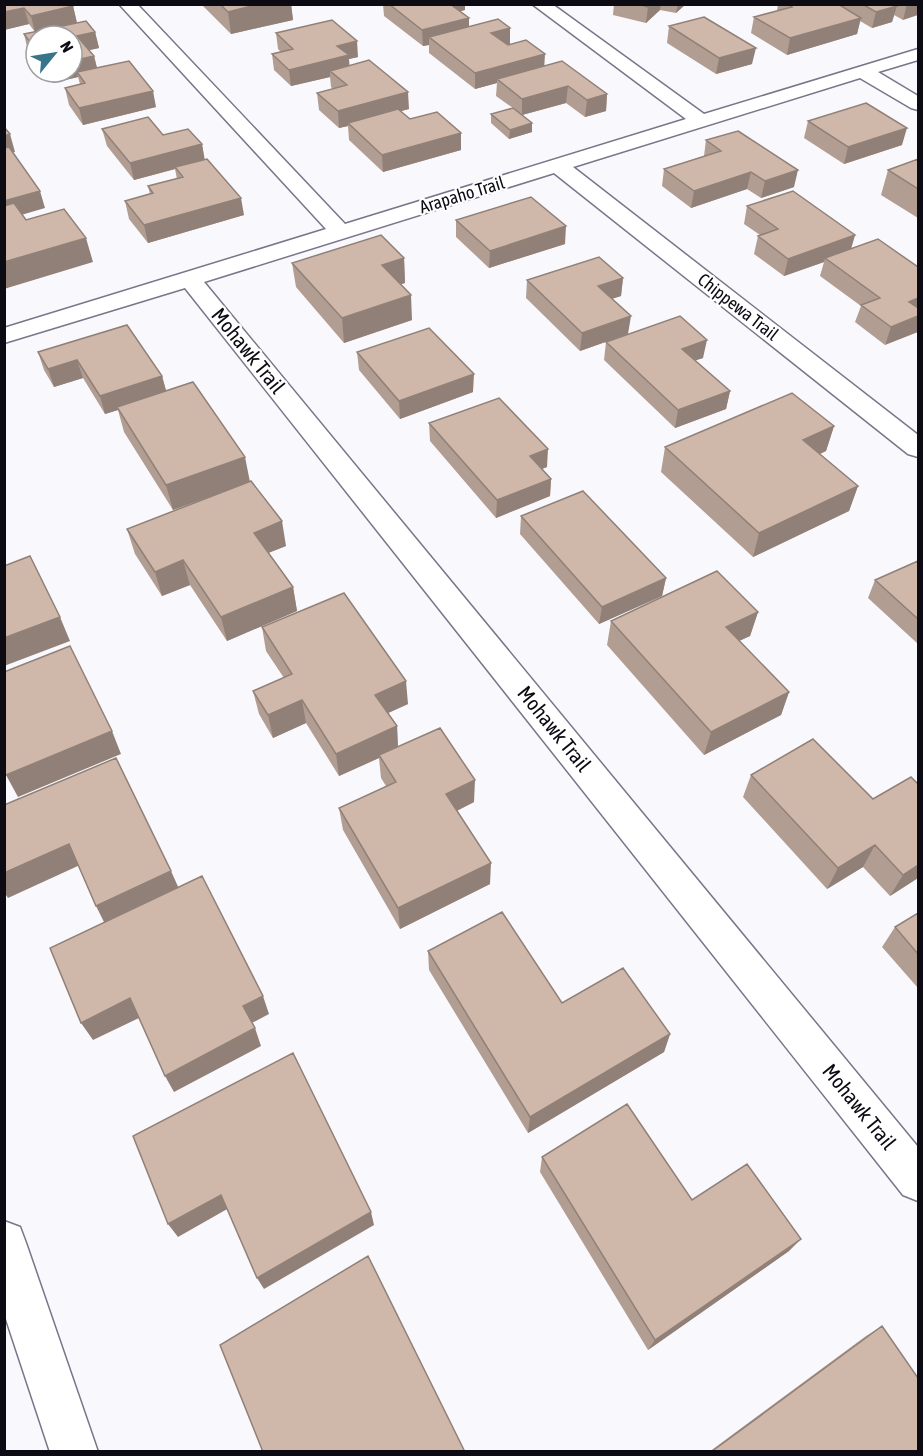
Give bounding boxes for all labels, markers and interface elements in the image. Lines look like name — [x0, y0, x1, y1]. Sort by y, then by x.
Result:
north arrow — [24, 24, 84, 84]
text: N — [57, 38, 77, 55]
street label: Arapaho Trail — [417, 172, 507, 217]
street label: Chippewa Trail — [694, 269, 783, 345]
street label: Mohawk Trail — [207, 303, 291, 398]
street label: Mohawk Trail — [513, 681, 597, 776]
street label: Mohawk Trail — [818, 1059, 902, 1154]

